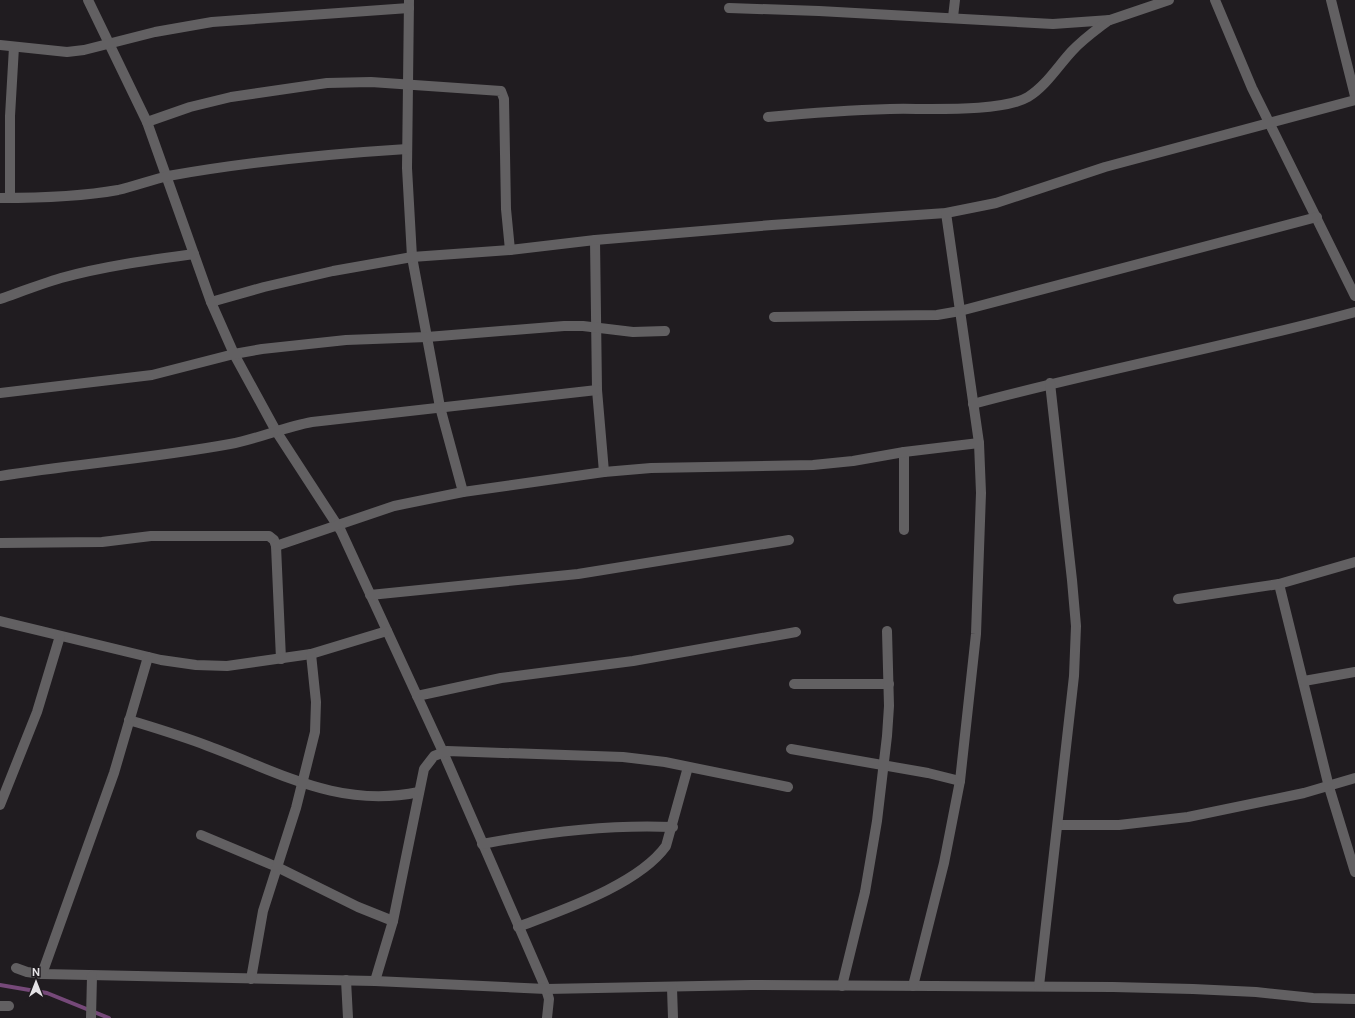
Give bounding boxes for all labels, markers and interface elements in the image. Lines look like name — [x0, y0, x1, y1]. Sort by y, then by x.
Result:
north arrow — [16, 962, 56, 1002]
text: N — [32, 965, 40, 979]

